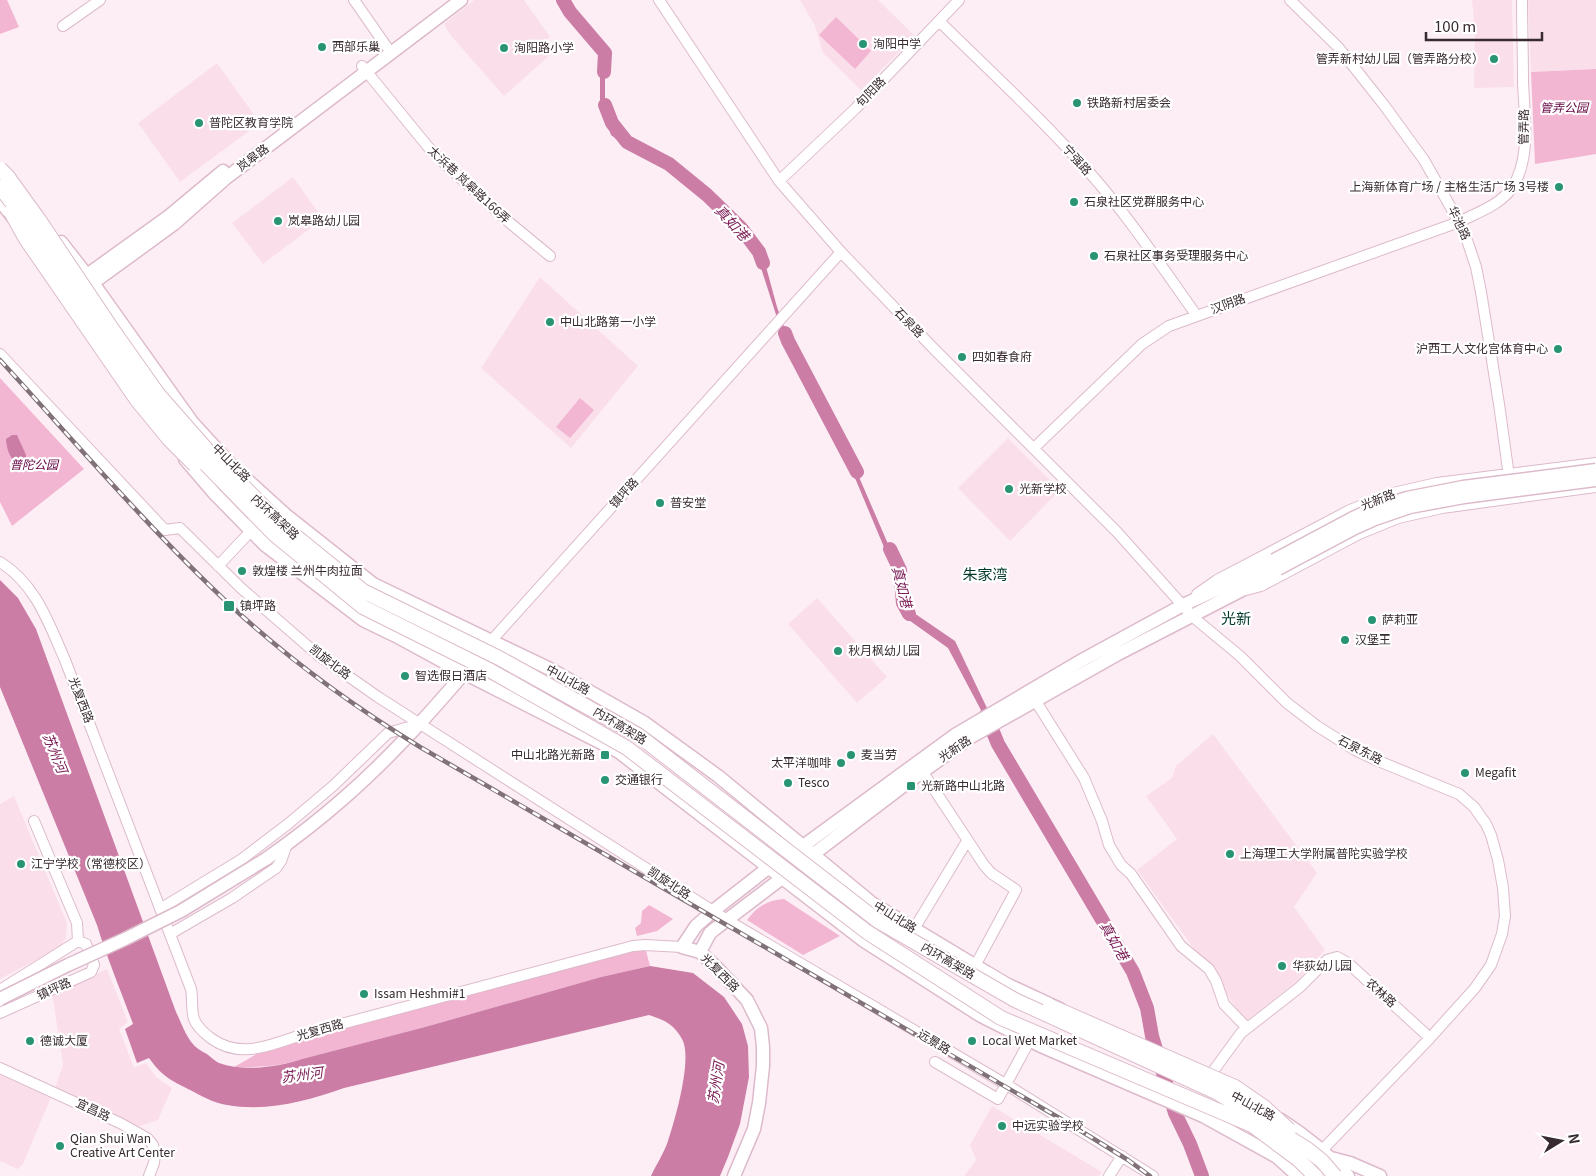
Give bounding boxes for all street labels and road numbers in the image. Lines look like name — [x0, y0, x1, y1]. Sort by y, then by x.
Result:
street label: 旬阳路 — [851, 72, 889, 110]
street label: 管弄路 — [1514, 109, 1531, 145]
street label: 岚皋路 — [233, 139, 272, 174]
street label: 宁强路 — [1060, 140, 1096, 178]
street label: 太浜巷 岚皋路166弄 — [425, 141, 515, 226]
street label: 华池路 — [1445, 202, 1476, 242]
street label: 汉阴路 — [1208, 288, 1247, 317]
street label: 石泉路 — [891, 303, 929, 341]
street label: 中山北路 — [209, 439, 255, 485]
street label: 镇坪路 — [605, 473, 641, 511]
street label: 光新路 — [1358, 484, 1397, 513]
street label: 内环高架路 — [248, 489, 304, 543]
street label: 凯旋北路 — [307, 640, 355, 682]
street label: 中山北路 — [544, 660, 594, 698]
street label: 光复西路 — [66, 674, 99, 725]
street label: 内环高架路 — [591, 702, 651, 747]
street label: 石泉东路 — [1335, 730, 1386, 767]
street label: 光新路 — [934, 731, 974, 765]
street label: 凯旋北路 — [645, 862, 695, 902]
street label: 中山北路 — [871, 896, 921, 936]
street label: 内环高架路 — [919, 937, 979, 982]
street label: 光复西路 — [698, 949, 744, 995]
street label: 镇坪路 — [33, 973, 73, 1003]
street label: 农林路 — [1363, 974, 1401, 1010]
street label: 光复西路 — [294, 1014, 345, 1043]
street label: 远景路 — [915, 1024, 955, 1057]
street label: 中山北路 — [1229, 1086, 1279, 1123]
street label: 宜昌路 — [74, 1093, 114, 1124]

